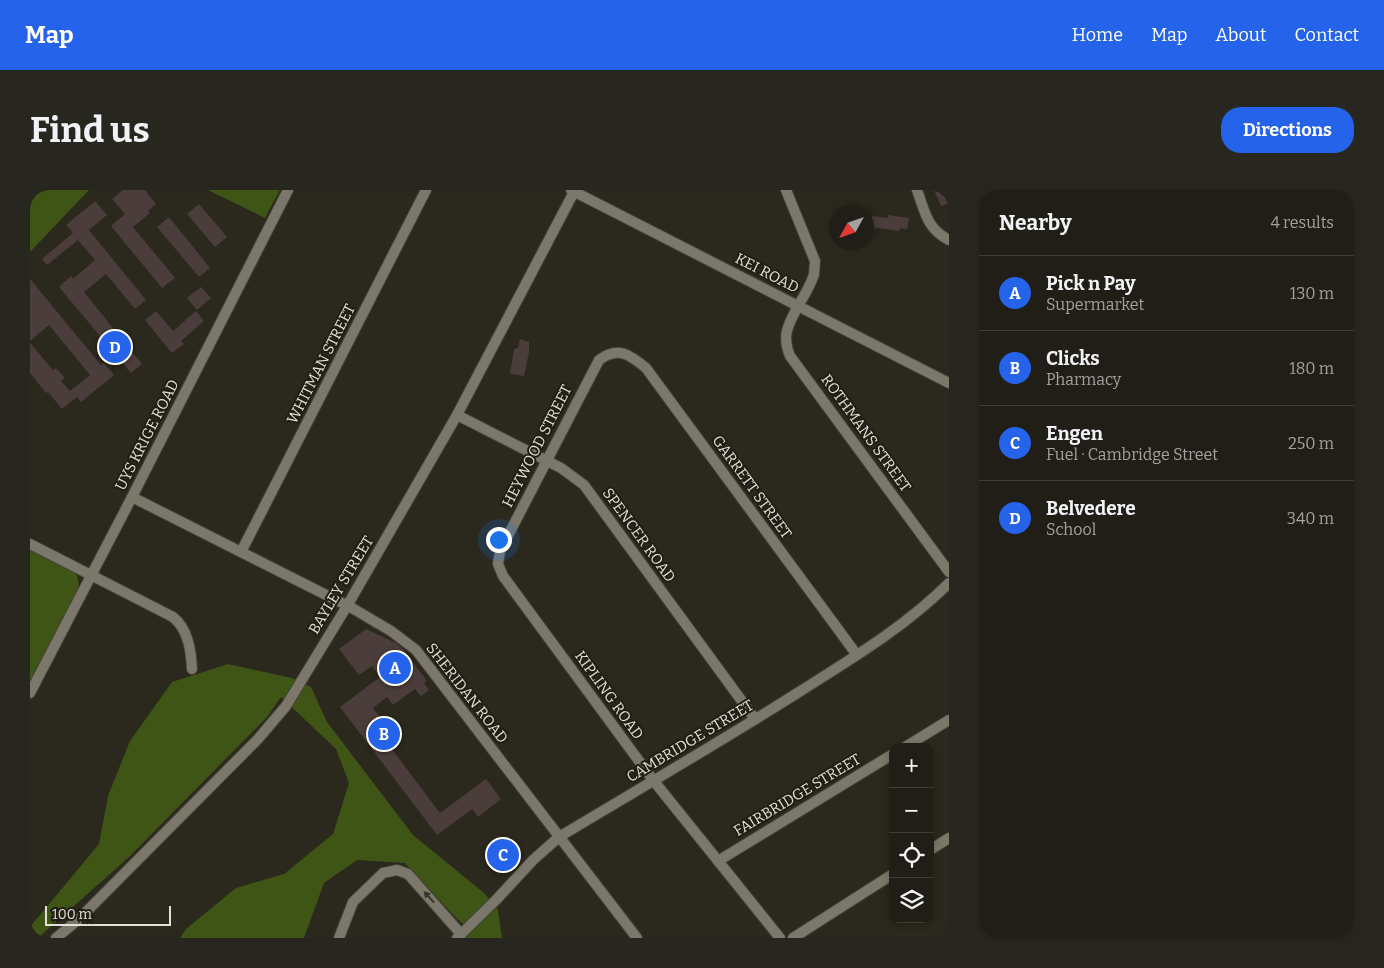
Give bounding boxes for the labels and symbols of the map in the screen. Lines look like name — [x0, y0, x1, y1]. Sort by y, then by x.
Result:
north arrow — [829, 205, 874, 250]
street label: KEI ROAD — [732, 249, 802, 297]
street label: WHITMAN STREET — [283, 301, 359, 427]
pin: D — [99, 328, 131, 366]
street label: ROTHMANS STREET — [817, 371, 915, 496]
street label: UYS KRIGE ROAD — [111, 377, 183, 493]
street label: HEYWOOD STREET — [498, 382, 576, 510]
street label: GARRETT STREET — [708, 432, 796, 542]
street label: SPENCER ROAD — [599, 484, 679, 586]
your location — [486, 527, 512, 553]
street label: BAYLEY STREET — [305, 533, 377, 637]
street label: SHERIDAN ROAD — [422, 639, 512, 747]
street label: KIPLING ROAD — [571, 647, 647, 743]
pin: A — [379, 649, 411, 687]
street label: CAMBRIDGE STREET — [623, 696, 757, 786]
pin: B — [368, 715, 400, 753]
street label: FAIRBRIDGE STREET — [730, 750, 864, 840]
pin: C — [487, 836, 519, 874]
one-way arrow — [423, 891, 434, 904]
scale bar — [45, 903, 171, 926]

